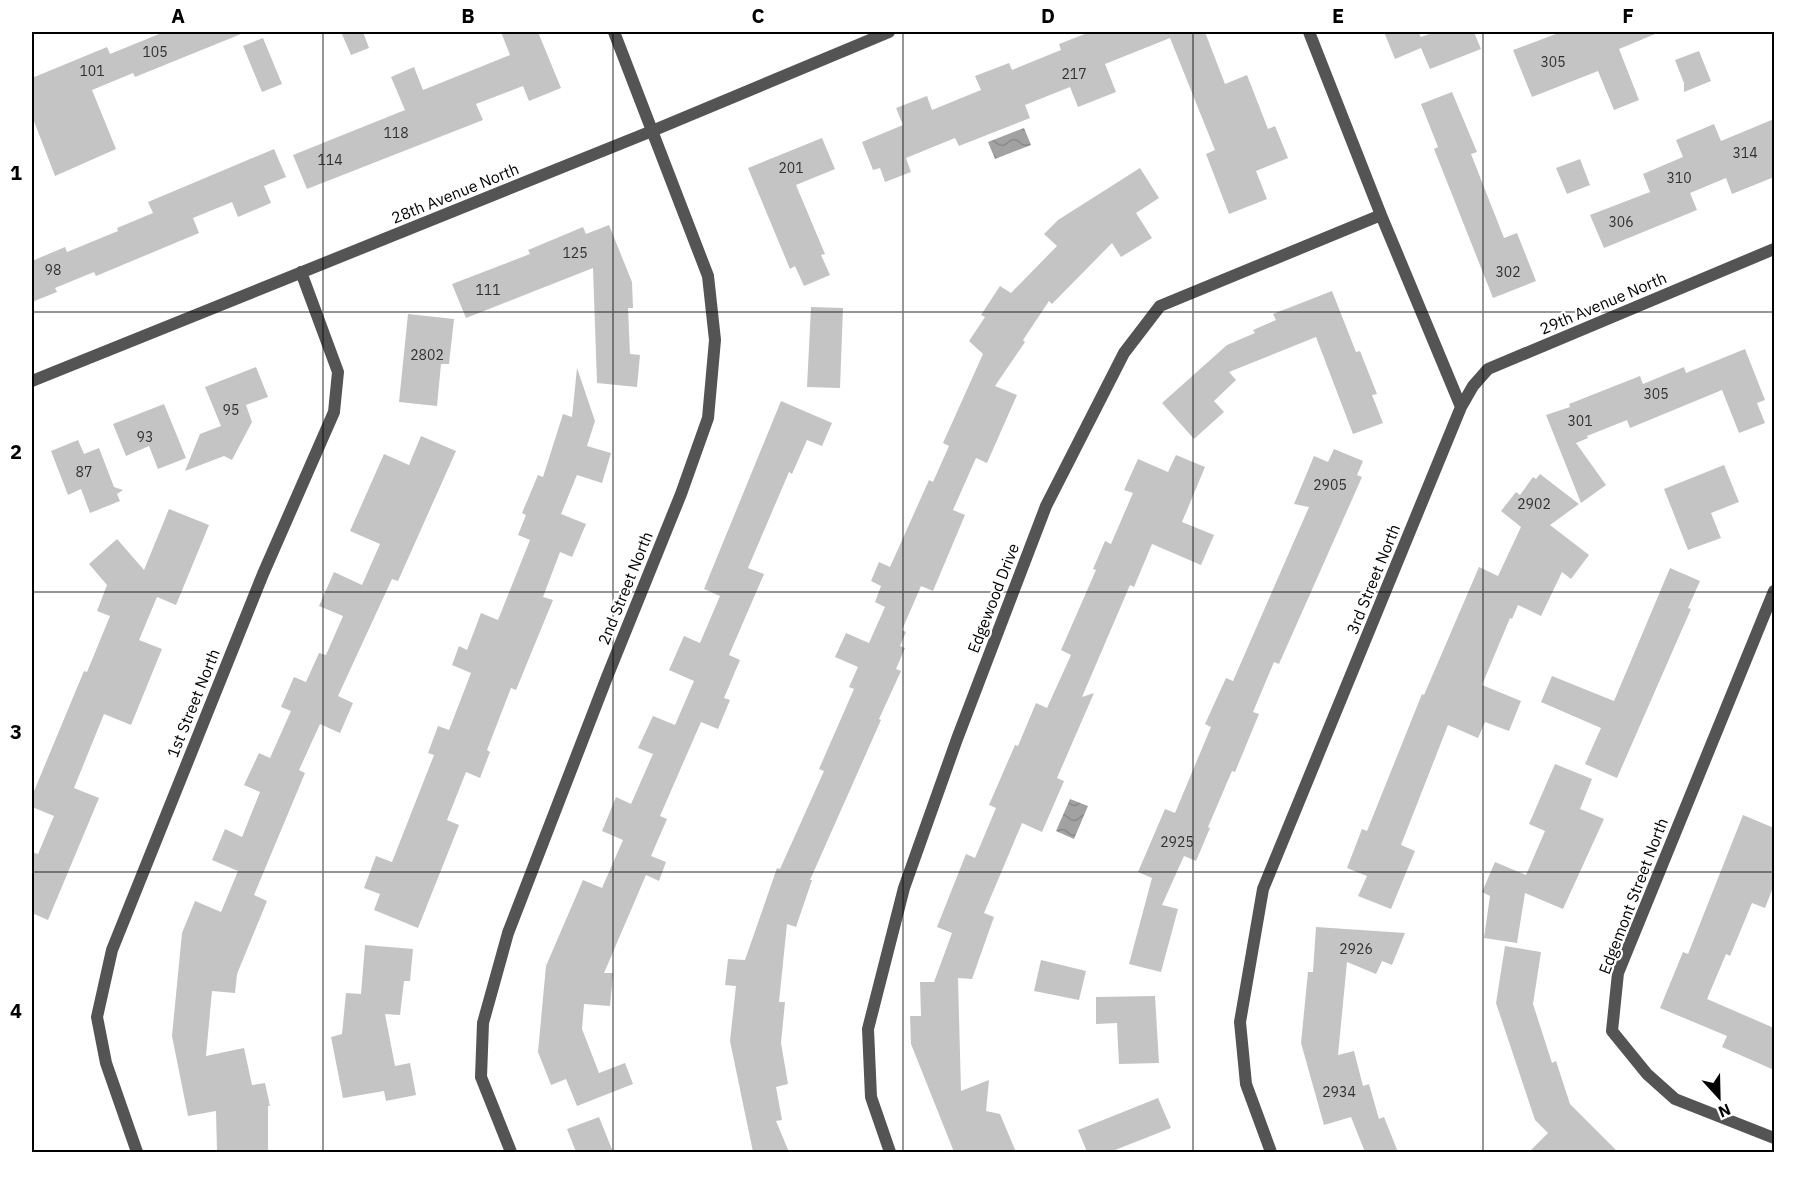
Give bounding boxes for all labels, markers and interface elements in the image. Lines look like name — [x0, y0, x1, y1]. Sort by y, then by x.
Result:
text: A — [171, 2, 185, 29]
text: B — [461, 2, 475, 29]
text: C — [751, 2, 765, 29]
text: D — [1041, 2, 1055, 29]
text: E — [1332, 2, 1344, 29]
text: F — [1622, 2, 1634, 29]
house number: 105 — [142, 43, 168, 61]
house number: 305 — [1540, 53, 1566, 71]
house number: 101 — [79, 62, 105, 80]
house number: 217 — [1061, 65, 1087, 83]
house number: 118 — [383, 124, 409, 142]
house number: 314 — [1732, 144, 1758, 162]
house number: 114 — [317, 151, 343, 169]
street label: 28th Avenue North — [388, 158, 522, 228]
text: 1 — [10, 159, 22, 186]
house number: 201 — [778, 159, 804, 177]
house number: 310 — [1666, 169, 1692, 187]
house number: 306 — [1608, 213, 1634, 231]
house number: 125 — [562, 244, 588, 262]
house number: 98 — [45, 261, 61, 279]
house number: 302 — [1495, 263, 1521, 281]
street label: 29th Avenue North — [1537, 267, 1669, 339]
house number: 111 — [475, 281, 501, 299]
house number: 2802 — [410, 346, 444, 364]
house number: 305 — [1643, 385, 1669, 403]
house number: 95 — [223, 401, 239, 419]
house number: 301 — [1567, 412, 1593, 430]
house number: 93 — [137, 428, 153, 446]
text: 2 — [10, 438, 22, 465]
house number: 87 — [76, 463, 92, 481]
house number: 2905 — [1313, 476, 1347, 494]
house number: 2902 — [1517, 495, 1551, 513]
street label: 3rd Street North — [1342, 521, 1404, 637]
street label: 2nd Street North — [593, 528, 657, 648]
street label: Edgewood Drive — [963, 540, 1023, 656]
street label: 1st Street North — [162, 646, 224, 760]
text: 3 — [10, 718, 22, 745]
street label: Edgemont Street North — [1594, 815, 1672, 977]
house number: 2925 — [1160, 833, 1194, 851]
house number: 2926 — [1339, 940, 1373, 958]
text: 4 — [10, 997, 22, 1024]
north arrow — [1689, 1067, 1749, 1127]
house number: 2934 — [1322, 1083, 1356, 1101]
text: N — [1715, 1099, 1734, 1122]

